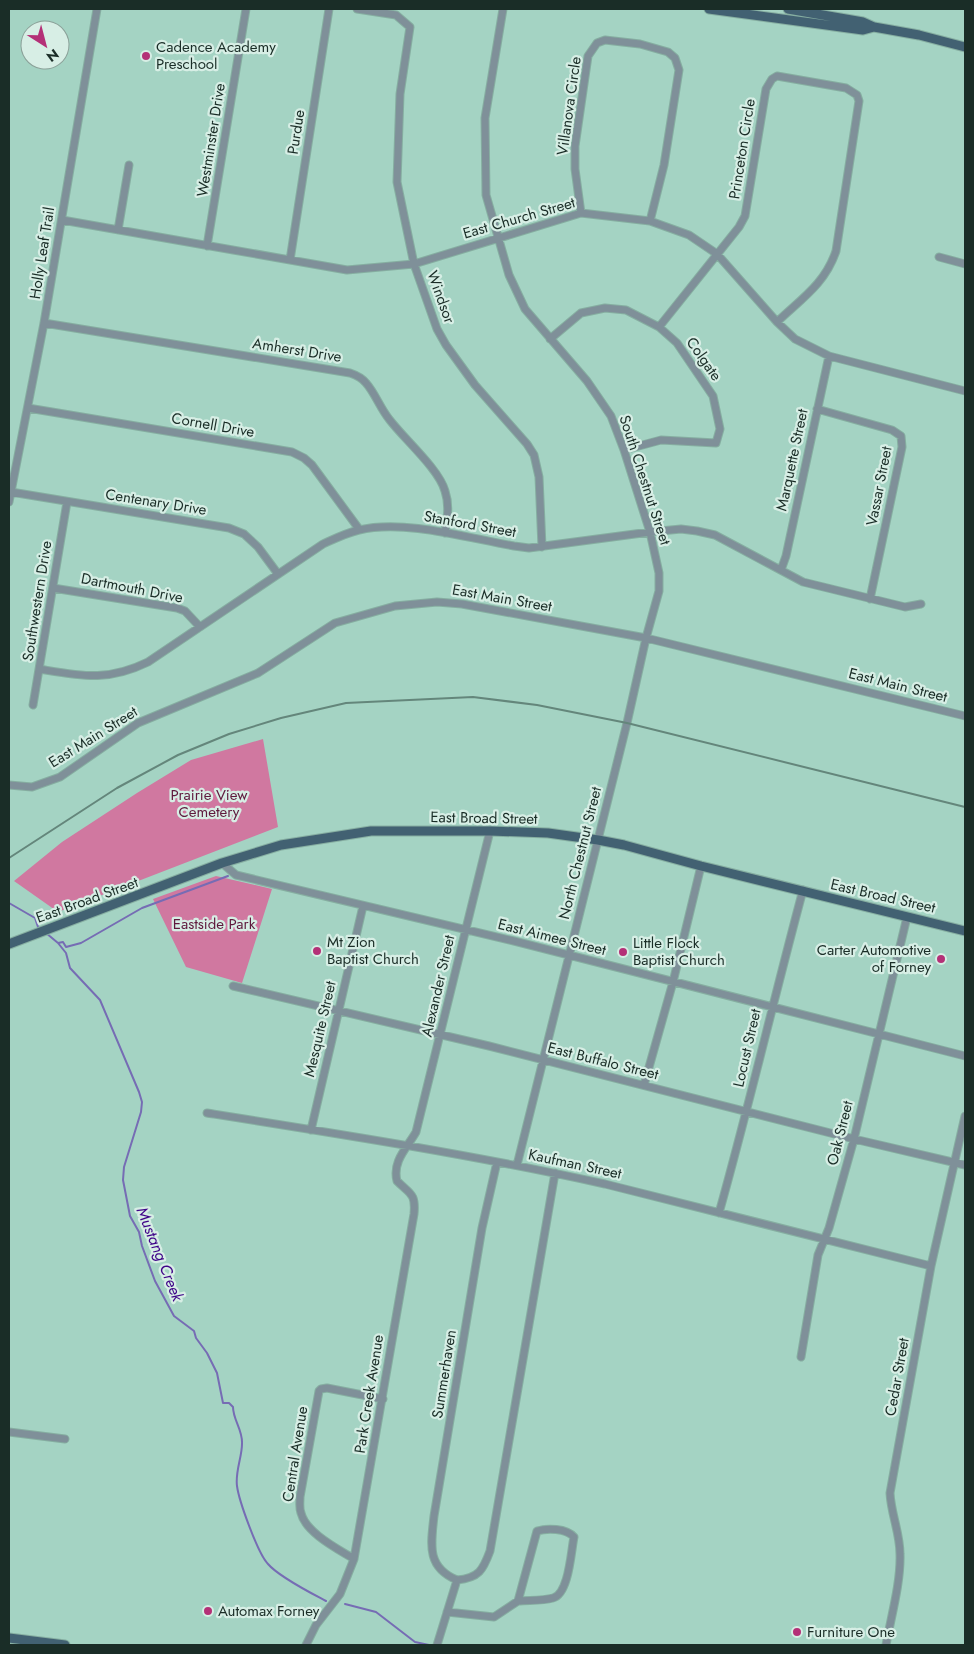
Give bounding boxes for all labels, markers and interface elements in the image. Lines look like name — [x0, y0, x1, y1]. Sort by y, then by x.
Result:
north arrow — [20, 20, 70, 70]
place label: Cadence Academy Preschool — [156, 36, 276, 75]
text: N — [42, 44, 63, 67]
marker: Cadence Academy Preschool — [140, 50, 152, 62]
street label: Villanova Circle — [551, 55, 587, 157]
street label: Westminster Drive — [191, 81, 231, 198]
street label: Princeton Circle — [723, 97, 761, 201]
street label: Purdue — [282, 108, 310, 156]
street label: East Church Street — [460, 191, 578, 245]
street label: Holly Leaf Trail — [24, 205, 60, 301]
street label: Windsor — [421, 268, 461, 327]
street label: Amherst Drive — [251, 332, 343, 368]
street label: Colgate — [681, 333, 727, 386]
street label: Cornell Drive — [170, 407, 257, 443]
street label: Marquette Street — [770, 407, 814, 513]
street label: South Chestnut Street — [614, 412, 677, 548]
street label: Vassar Street — [861, 444, 898, 528]
street label: Centenary Drive — [104, 483, 209, 521]
street label: Stanford Street — [422, 505, 518, 543]
street label: Southwestern Drive — [17, 539, 57, 663]
street label: Dartmouth Drive — [79, 567, 185, 609]
street label: East Main Street — [450, 578, 554, 618]
street label: East Main Street — [846, 662, 950, 708]
street label: East Main Street — [44, 701, 142, 773]
park label: Prairie View Cemetery — [171, 784, 248, 823]
street label: North Chestnut Street — [553, 784, 607, 922]
street label: East Broad Street — [430, 806, 538, 830]
street label: East Broad Street — [33, 871, 141, 929]
street label: East Broad Street — [828, 873, 938, 919]
park label: Eastside Park — [173, 913, 256, 935]
street label: East Aimee Street — [496, 913, 609, 961]
place label: Mt Zion Baptist Church — [327, 931, 419, 970]
street label: Alexander Street — [416, 932, 460, 1039]
place label: Little Flock Baptist Church — [633, 932, 725, 971]
place label: Carter Automotive of Forney — [817, 939, 931, 978]
marker: Mt Zion Baptist Church — [311, 945, 323, 957]
marker: Little Flock Baptist Church — [617, 946, 629, 958]
marker: Carter Automotive of Forney — [935, 953, 947, 965]
street label: Mesquite Street — [298, 978, 342, 1079]
street label: Locust Street — [727, 1006, 767, 1089]
street label: East Buffalo Street — [545, 1037, 661, 1086]
street label: Oak Street — [821, 1098, 859, 1168]
street label: Kaufman Street — [526, 1143, 624, 1185]
water label: Mustang Creek — [131, 1203, 190, 1306]
street label: Summerhaven — [426, 1328, 462, 1420]
street label: Park Creek Avenue — [349, 1333, 389, 1455]
street label: Cedar Street — [879, 1336, 915, 1418]
street label: Central Avenue — [277, 1404, 313, 1503]
place label: Automax Forney — [218, 1600, 320, 1622]
marker: Automax Forney — [202, 1605, 214, 1617]
place label: Furniture One — [807, 1621, 895, 1643]
marker: Furniture One — [791, 1626, 803, 1638]

